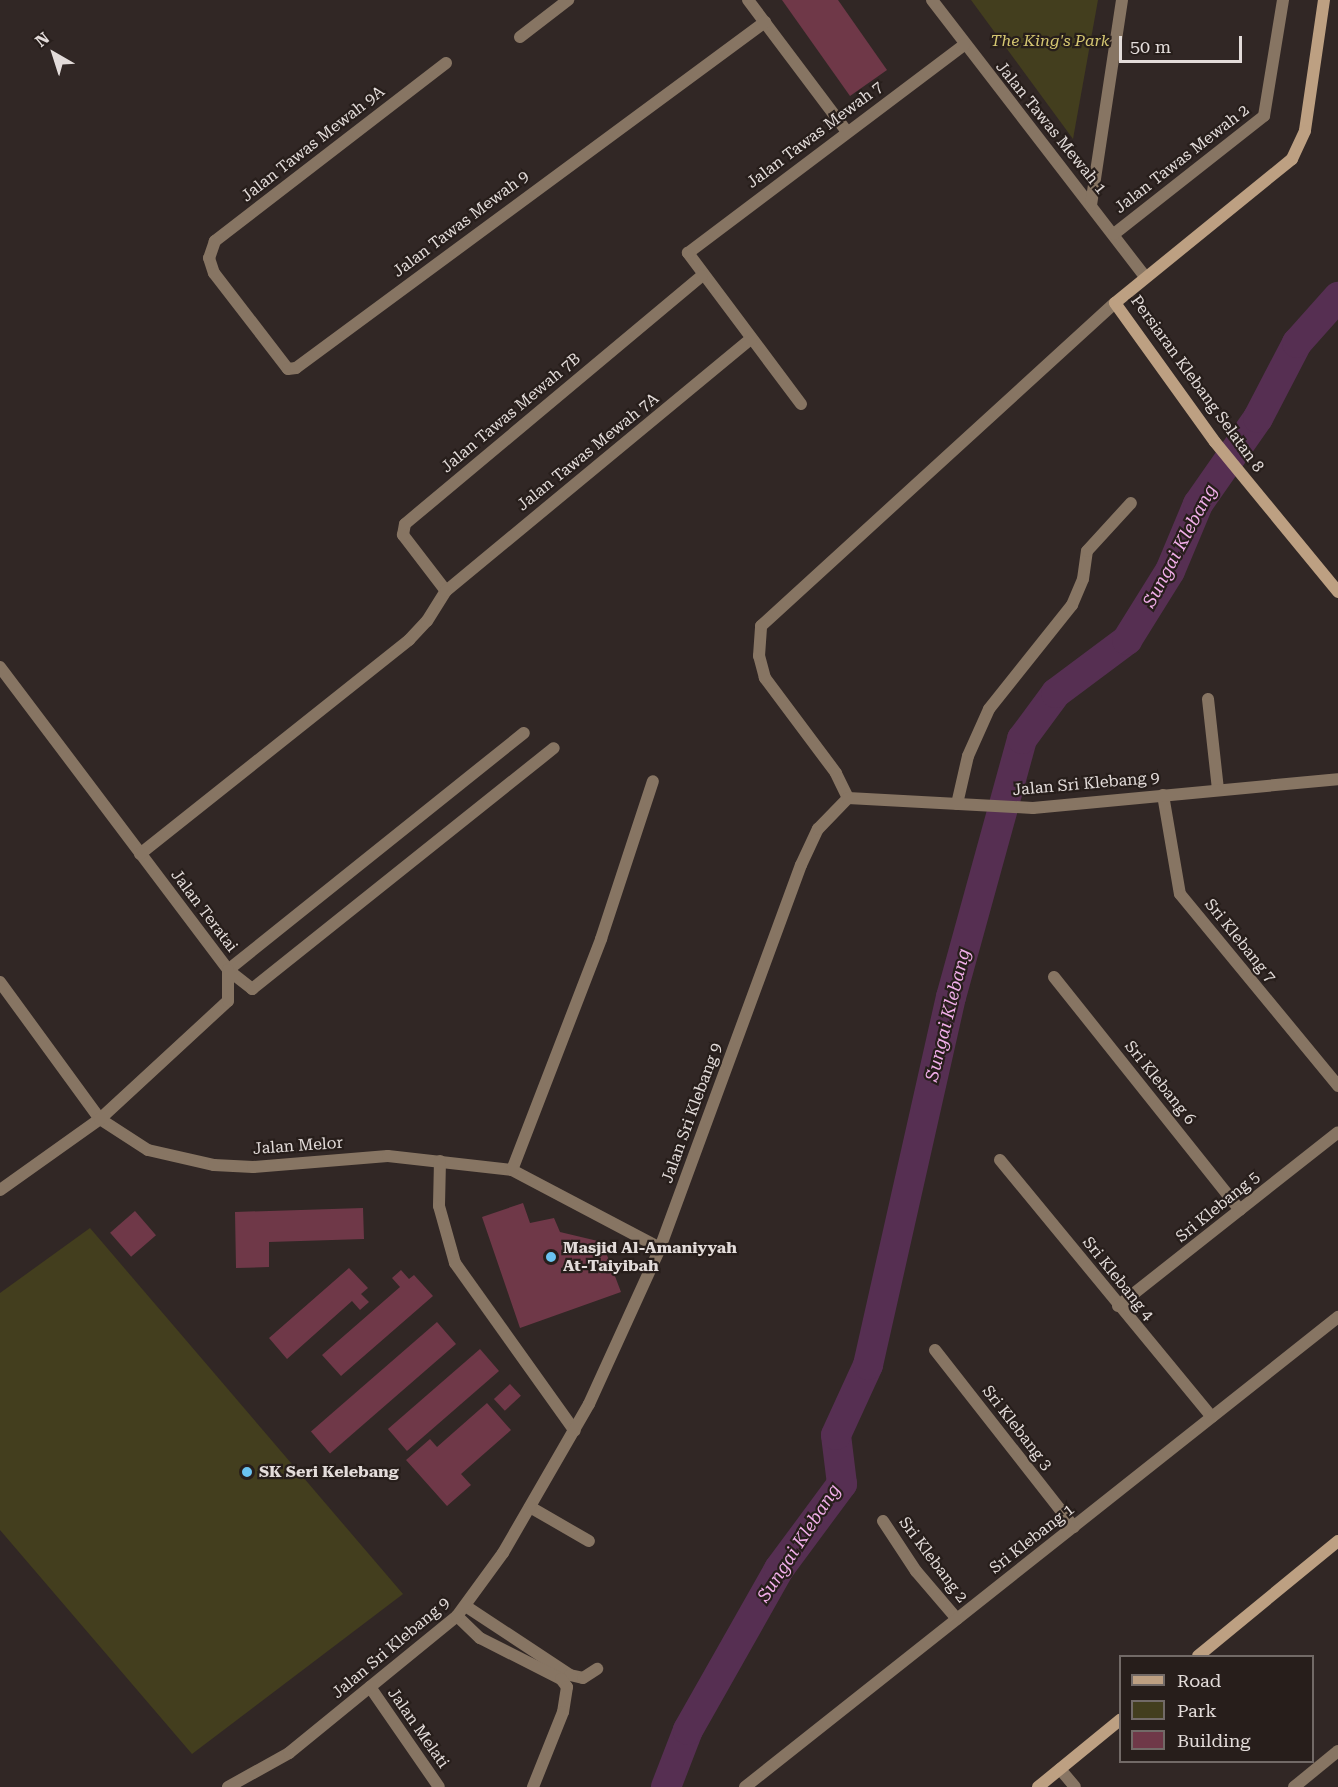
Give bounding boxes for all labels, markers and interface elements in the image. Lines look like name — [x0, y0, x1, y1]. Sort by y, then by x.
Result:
north arrow — [24, 24, 84, 84]
scale bar — [1122, 24, 1245, 62]
text: N — [32, 28, 53, 51]
park label: The King's Park — [990, 31, 1110, 51]
text: 50 m — [1130, 36, 1171, 57]
street label: Jalan Tawas Mewah 1 — [992, 58, 1110, 198]
street label: Jalan Tawas Mewah 7 — [743, 78, 887, 192]
street label: Jalan Tawas Mewah 9A — [238, 82, 388, 206]
street label: Jalan Tawas Mewah 2 — [1111, 101, 1253, 217]
street label: Jalan Tawas Mewah 9 — [389, 167, 533, 281]
street label: Persiaran Klebang Selatan 8 — [1126, 292, 1268, 476]
street label: Jalan Tawas Mewah 7B — [437, 349, 585, 477]
street label: Jalan Tawas Mewah 7A — [513, 389, 663, 515]
water label: Sungai Klebang — [1139, 481, 1221, 611]
street label: Jalan Sri Klebang 9 — [1012, 768, 1160, 800]
street label: Jalan Teratai — [167, 866, 241, 956]
street label: Sri Klebang 7 — [1200, 895, 1280, 987]
water label: Sungai Klebang — [921, 946, 975, 1084]
street label: Sri Klebang 6 — [1120, 1037, 1200, 1129]
street label: Jalan Sri Klebang 9 — [658, 1040, 726, 1186]
street label: Jalan Melor — [252, 1133, 344, 1159]
street label: Sri Klebang 5 — [1172, 1167, 1264, 1247]
street label: Sri Klebang 4 — [1078, 1233, 1158, 1325]
place label: Masjid Al-Amaniyyah At-Taiyibah — [563, 1238, 737, 1276]
marker: Masjid Al-Amaniyyah At-Taiyibah — [544, 1250, 558, 1264]
street label: Sri Klebang 3 — [978, 1382, 1056, 1474]
place label: SK Seri Kelebang — [259, 1462, 399, 1482]
marker: SK Seri Kelebang — [240, 1465, 254, 1479]
water label: Sungai Klebang — [753, 1480, 845, 1606]
street label: Sri Klebang 1 — [986, 1500, 1078, 1578]
street label: Sri Klebang 2 — [895, 1513, 971, 1607]
street label: Jalan Sri Klebang 9 — [328, 1593, 454, 1703]
legend — [1119, 1655, 1314, 1763]
text: Road — [1177, 1670, 1221, 1691]
street label: Jalan Melati — [383, 1684, 453, 1772]
text: Park — [1177, 1700, 1217, 1721]
text: Building — [1177, 1730, 1251, 1751]

